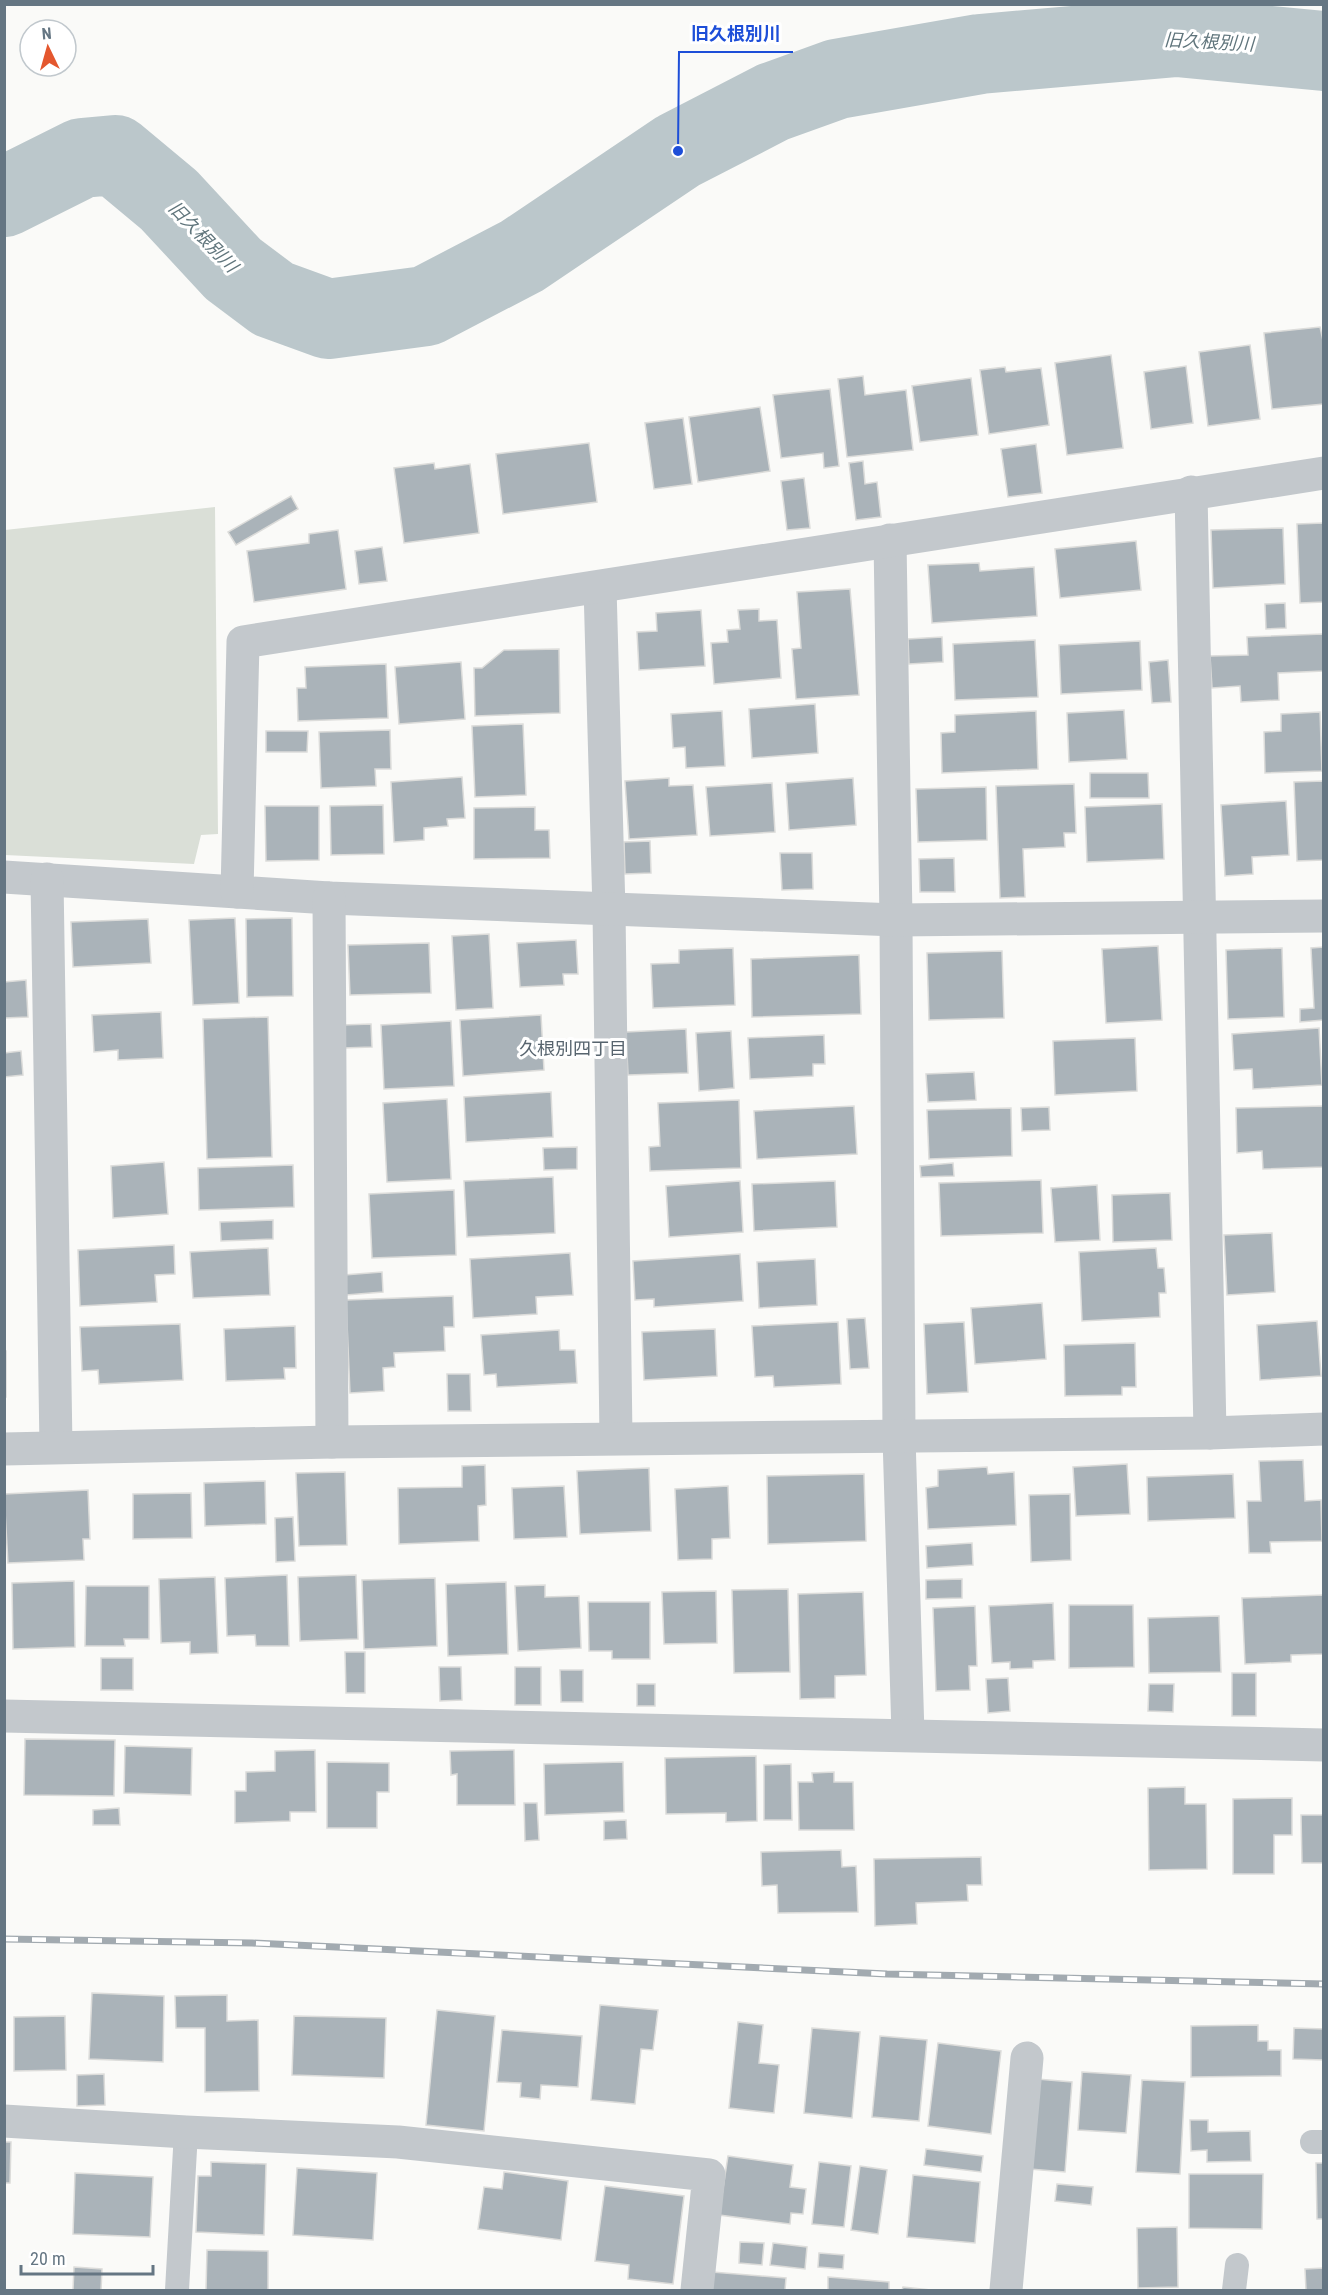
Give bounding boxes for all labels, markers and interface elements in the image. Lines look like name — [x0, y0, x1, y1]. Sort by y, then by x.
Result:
callout: 旧久根別川 — [679, 16, 793, 52]
north arrow — [18, 18, 78, 78]
text: 旧久根別川 — [691, 23, 781, 44]
text: N — [41, 24, 52, 43]
water label: 旧久根別川 — [1164, 29, 1257, 54]
water label: 旧久根別川 — [165, 197, 244, 278]
district label: 久根別四丁目 — [519, 1038, 627, 1059]
scale bar — [21, 2238, 153, 2276]
text: 20 m — [30, 2248, 65, 2269]

